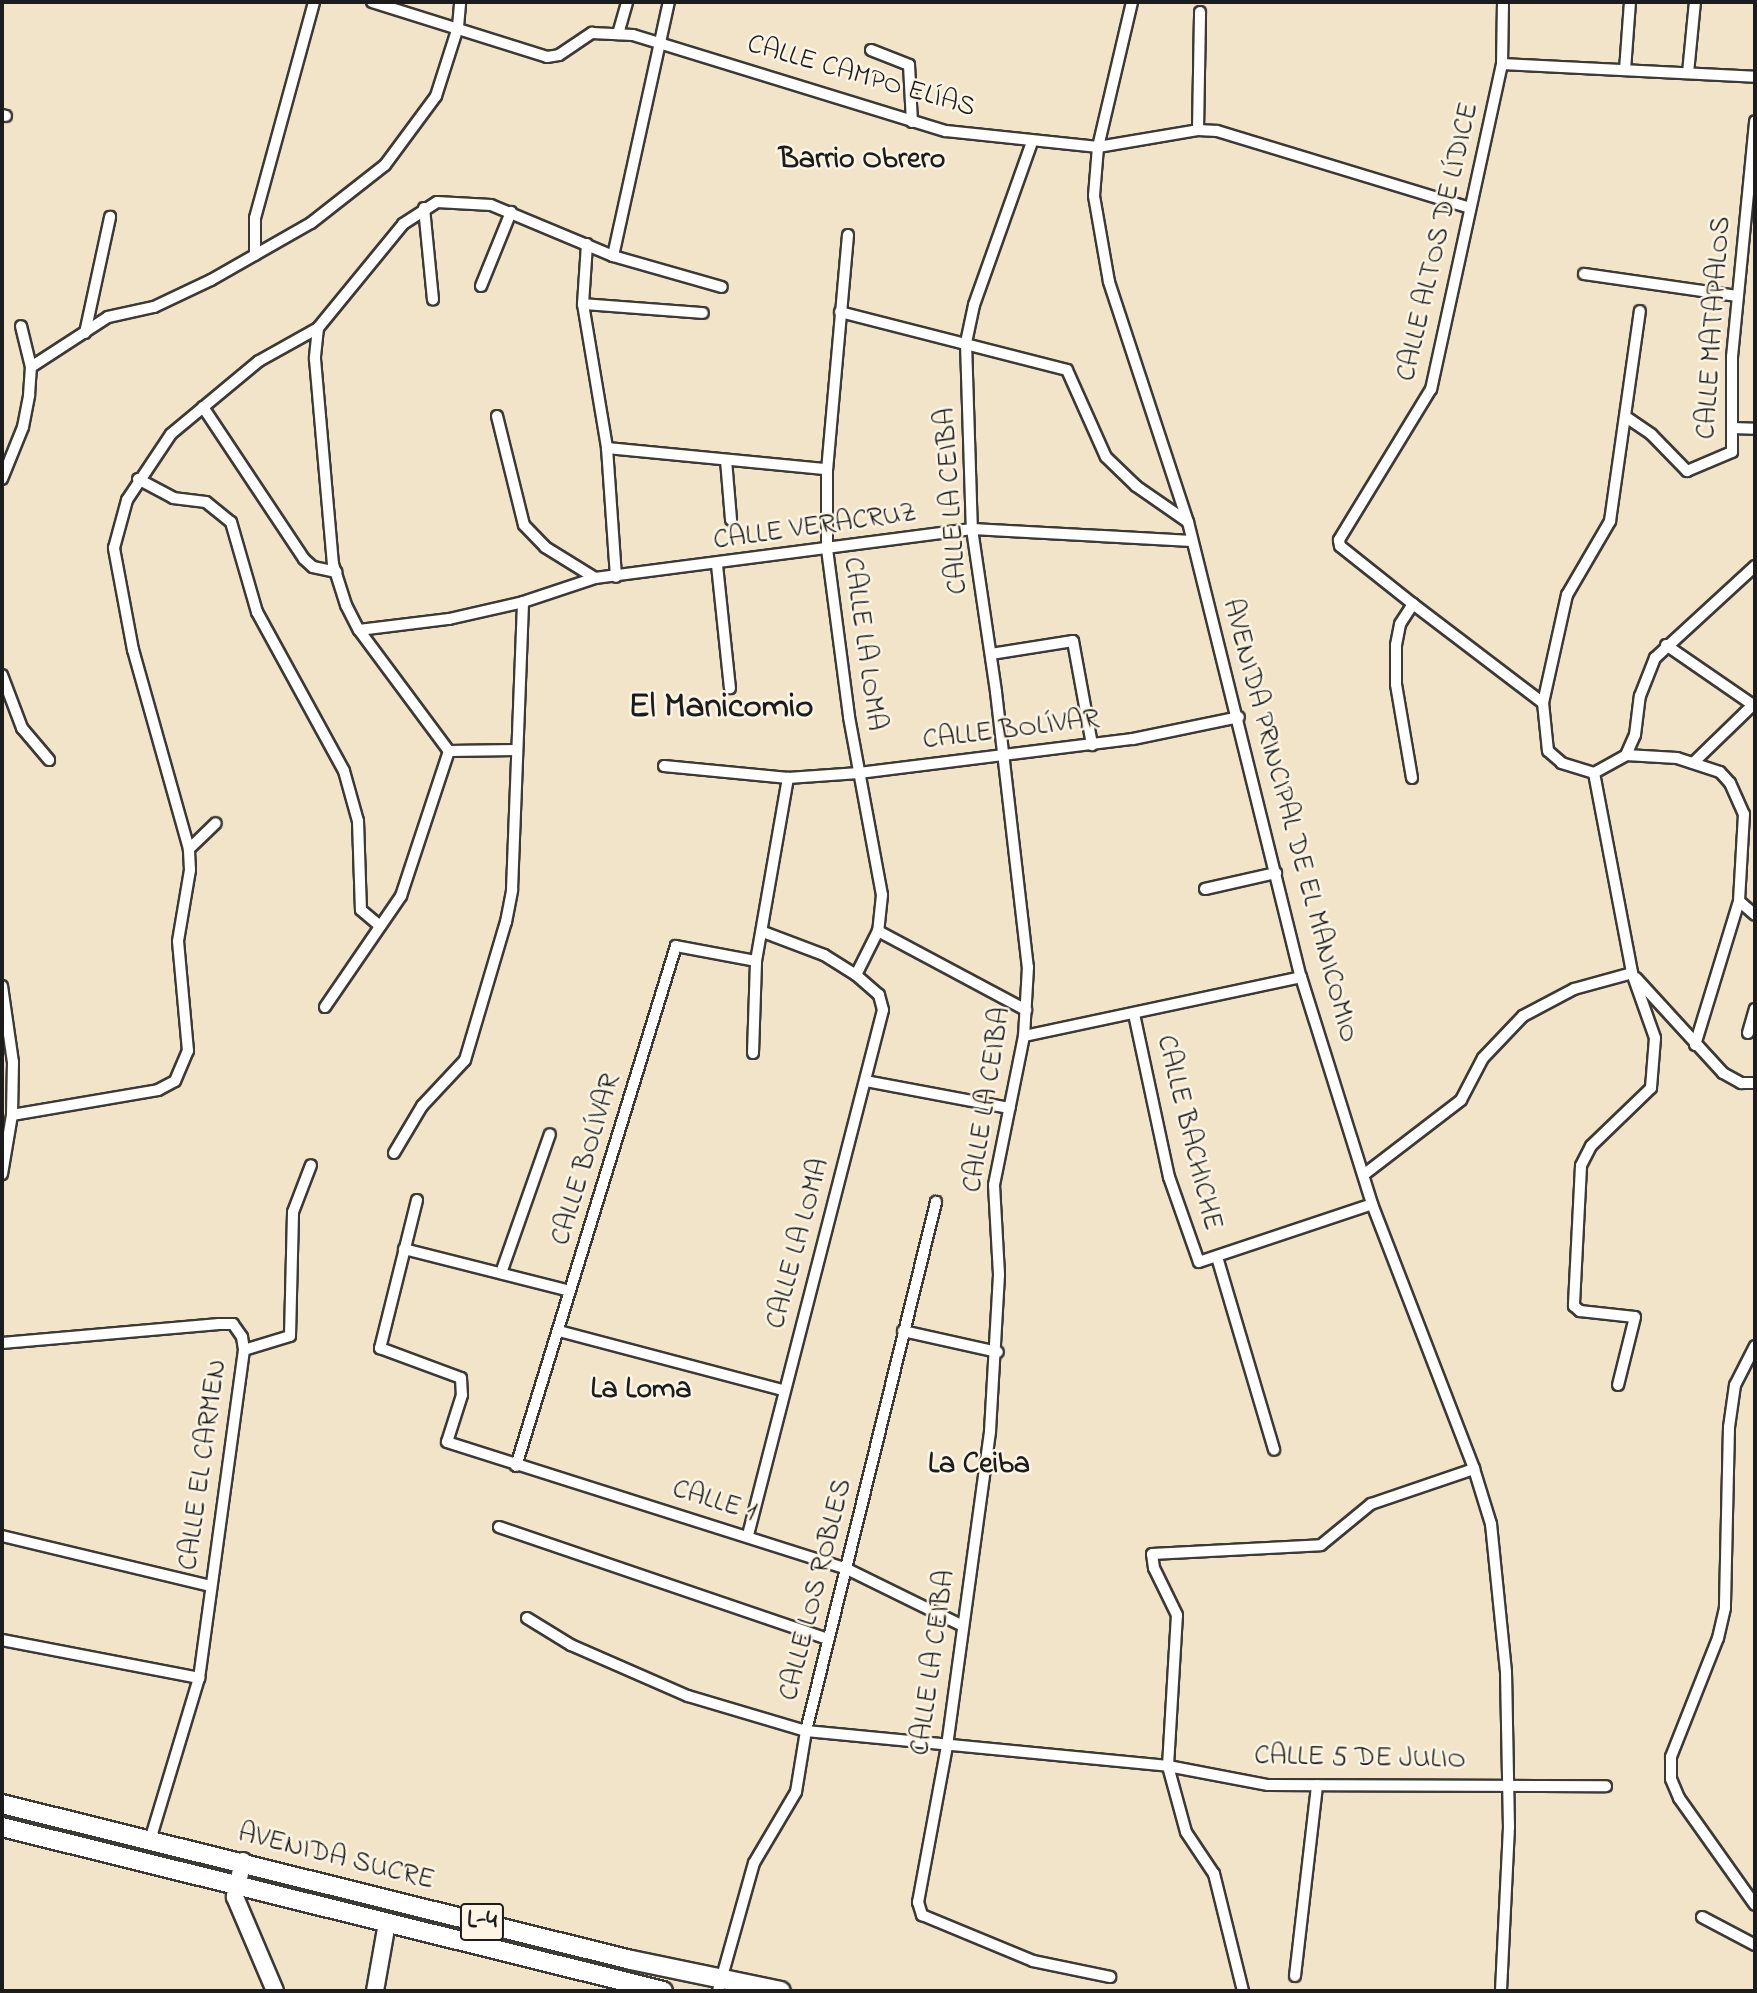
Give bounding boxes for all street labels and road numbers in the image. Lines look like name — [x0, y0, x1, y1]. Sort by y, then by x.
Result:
street label: CALLE CAMPO ELÍAS — [743, 28, 979, 126]
street label: CALLE ALTOS DE LÍDICE — [1391, 99, 1487, 385]
street label: CALLE MATAPALOS — [1690, 215, 1740, 441]
street label: CALLE LA CEIBA — [930, 407, 976, 595]
street label: CALLE VERACRUZ — [711, 497, 919, 559]
street label: CALLE LA LOMA — [834, 555, 892, 733]
street label: AVENIDA PRINCIPAL DE EL MANICOMIO — [1214, 596, 1364, 1046]
street label: CALLE BOLÍVAR — [921, 704, 1101, 758]
street label: CALLE LA CEIBA — [957, 1005, 1019, 1195]
street label: CALLE BACHICHE — [1147, 1032, 1229, 1234]
street label: CALLE BOLÍVAR — [545, 1070, 629, 1250]
street label: CALLE LA LOMA — [760, 1155, 838, 1333]
street label: CALLE EL CARMEN — [173, 1357, 235, 1573]
street label: CALLE 1 — [668, 1473, 760, 1531]
street label: CALLE LOS ROBLES — [773, 1476, 861, 1704]
street label: CALLE LA CEIBA — [904, 1568, 964, 1758]
street label: CALLE 5 DE JULIO — [1254, 1740, 1466, 1778]
street label: AVENIDA SUCRE — [234, 1817, 438, 1899]
road number: L-4 — [459, 1899, 505, 1944]

